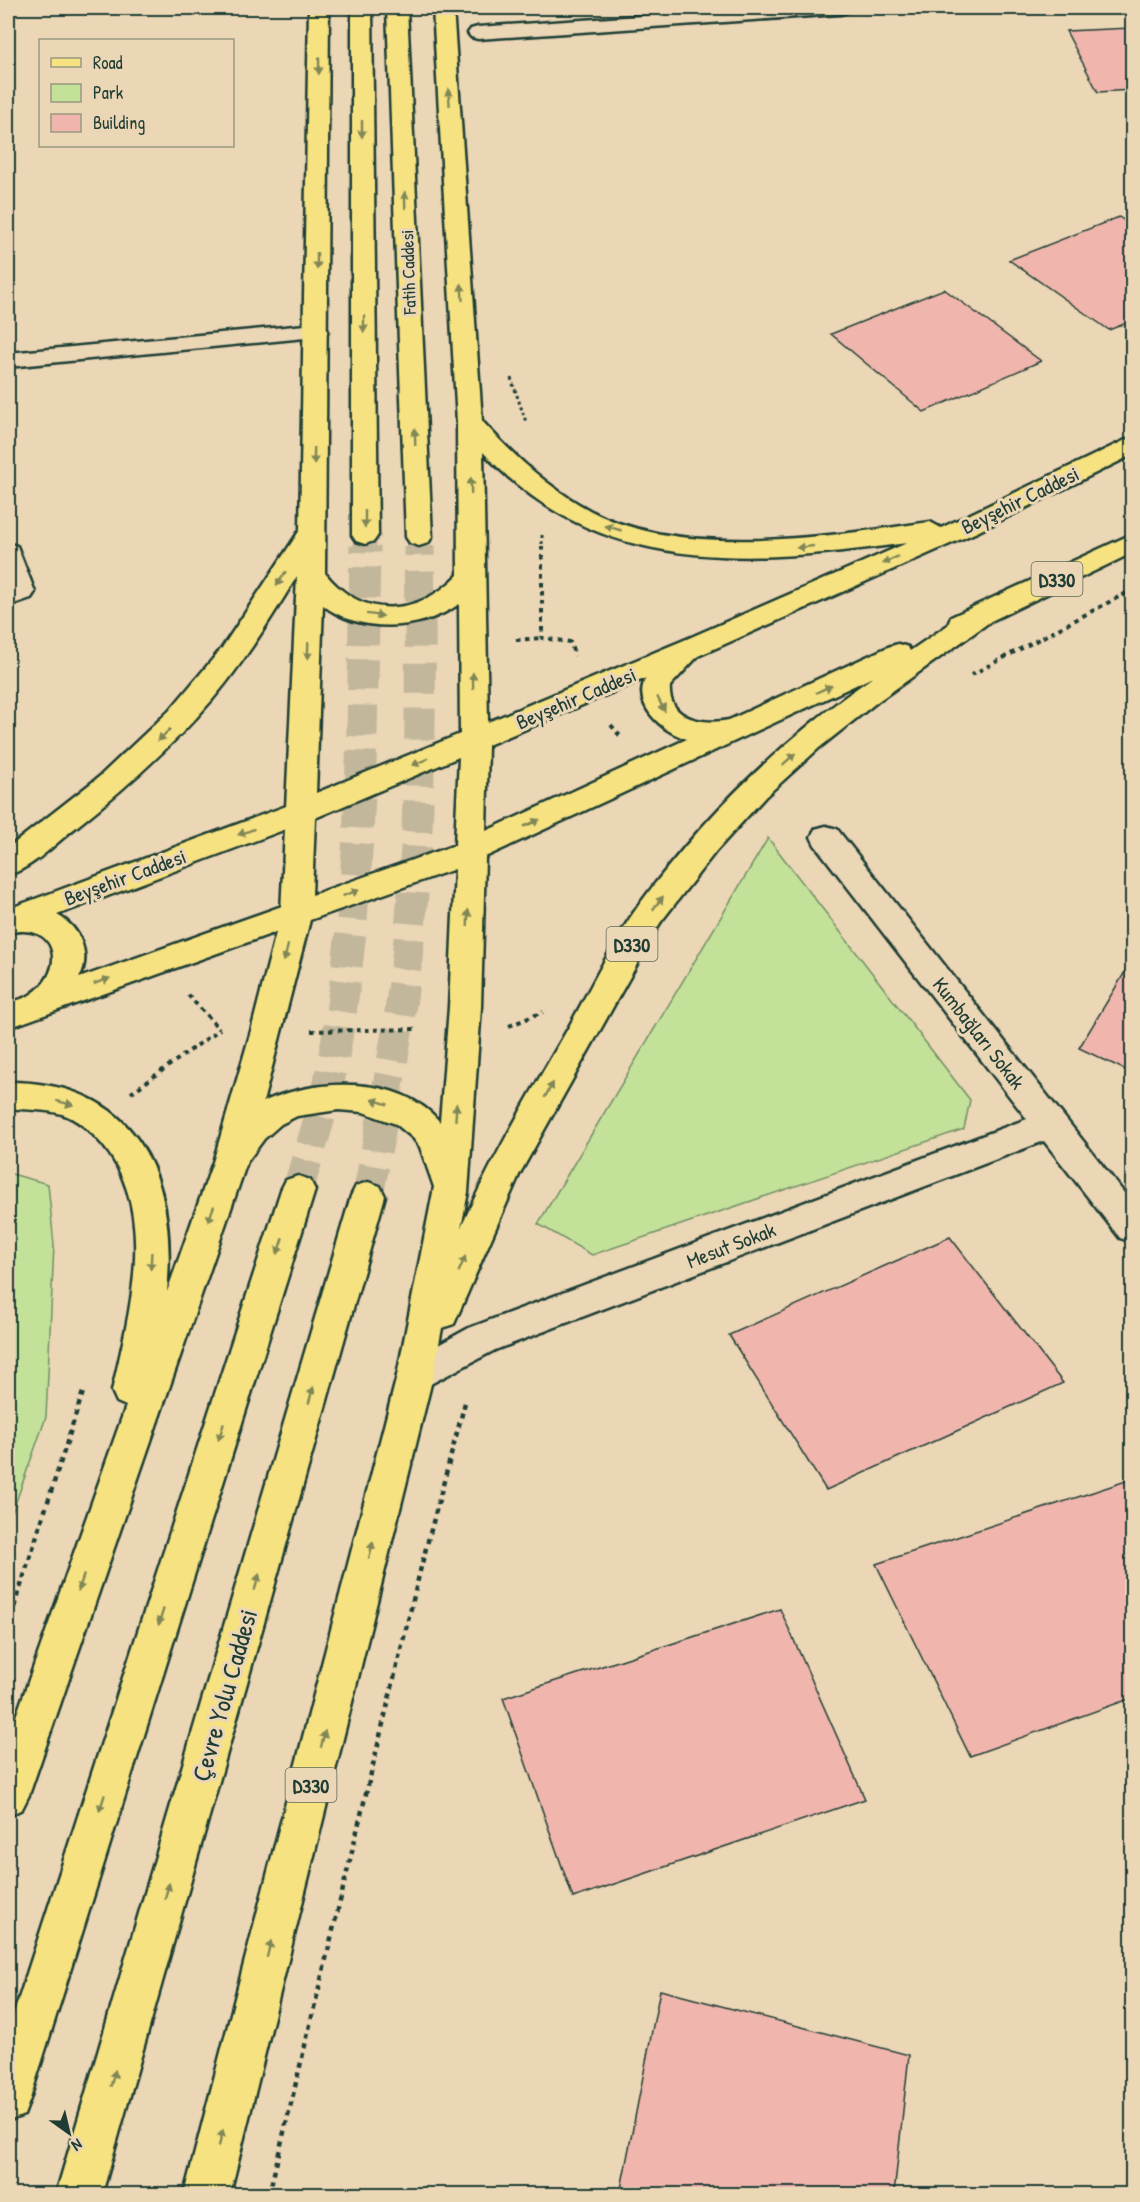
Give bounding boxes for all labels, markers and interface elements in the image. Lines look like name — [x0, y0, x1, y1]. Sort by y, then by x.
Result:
legend — [39, 39, 234, 147]
text: Road — [93, 50, 123, 75]
one-way arrow — [314, 56, 324, 75]
text: Park — [93, 80, 124, 105]
one-way arrow — [444, 87, 454, 106]
text: Building — [93, 110, 145, 135]
one-way arrow — [357, 119, 367, 138]
one-way arrow — [400, 190, 409, 209]
street label: Fatih Caddesi — [394, 229, 422, 316]
one-way arrow — [312, 251, 322, 270]
one-way arrow — [457, 282, 466, 301]
one-way arrow — [359, 314, 369, 333]
one-way arrow — [410, 427, 419, 446]
one-way arrow — [310, 446, 319, 465]
street label: Beyşehir Caddesi — [956, 459, 1084, 541]
one-way arrow — [466, 477, 476, 496]
one-way arrow — [360, 509, 370, 528]
one-way arrow — [604, 523, 622, 532]
one-way arrow — [796, 542, 815, 552]
one-way arrow — [881, 556, 899, 566]
road number: D330 — [1032, 562, 1082, 596]
one-way arrow — [276, 571, 287, 587]
one-way arrow — [366, 611, 385, 620]
one-way arrow — [303, 641, 312, 660]
street label: Beyşehir Caddesi — [511, 660, 641, 736]
one-way arrow — [468, 672, 478, 691]
one-way arrow — [816, 685, 833, 694]
one-way arrow — [656, 695, 666, 713]
one-way arrow — [158, 727, 172, 741]
one-way arrow — [781, 752, 796, 766]
one-way arrow — [410, 757, 428, 767]
one-way arrow — [524, 818, 542, 828]
one-way arrow — [236, 828, 254, 838]
street label: Beyşehir Caddesi — [60, 841, 190, 913]
one-way arrow — [342, 888, 360, 898]
one-way arrow — [652, 896, 664, 911]
one-way arrow — [464, 908, 473, 927]
road number: D330 — [606, 927, 658, 961]
one-way arrow — [280, 944, 290, 962]
street label: Kumbağları Sokak — [926, 971, 1032, 1095]
one-way arrow — [93, 975, 111, 985]
one-way arrow — [544, 1081, 554, 1098]
one-way arrow — [371, 1097, 389, 1106]
one-way arrow — [56, 1099, 74, 1108]
one-way arrow — [452, 1103, 461, 1122]
one-way arrow — [206, 1205, 216, 1223]
street label: Mesut Sokak — [682, 1215, 780, 1275]
one-way arrow — [275, 1237, 284, 1255]
one-way arrow — [146, 1252, 156, 1271]
one-way arrow — [458, 1255, 467, 1273]
one-way arrow — [307, 1386, 316, 1404]
one-way arrow — [216, 1423, 225, 1441]
one-way arrow — [366, 1541, 376, 1560]
one-way arrow — [253, 1573, 262, 1591]
one-way arrow — [75, 1574, 85, 1592]
street label: Çevre Yolu Caddesi — [183, 1605, 265, 1785]
one-way arrow — [156, 1608, 166, 1626]
one-way arrow — [318, 1730, 328, 1749]
road number: D330 — [286, 1768, 336, 1802]
one-way arrow — [97, 1794, 106, 1812]
one-way arrow — [163, 1881, 172, 1899]
one-way arrow — [265, 1940, 275, 1958]
one-way arrow — [109, 2069, 118, 2087]
north arrow — [39, 2103, 99, 2163]
one-way arrow — [217, 2129, 227, 2147]
text: N — [67, 2134, 87, 2157]

